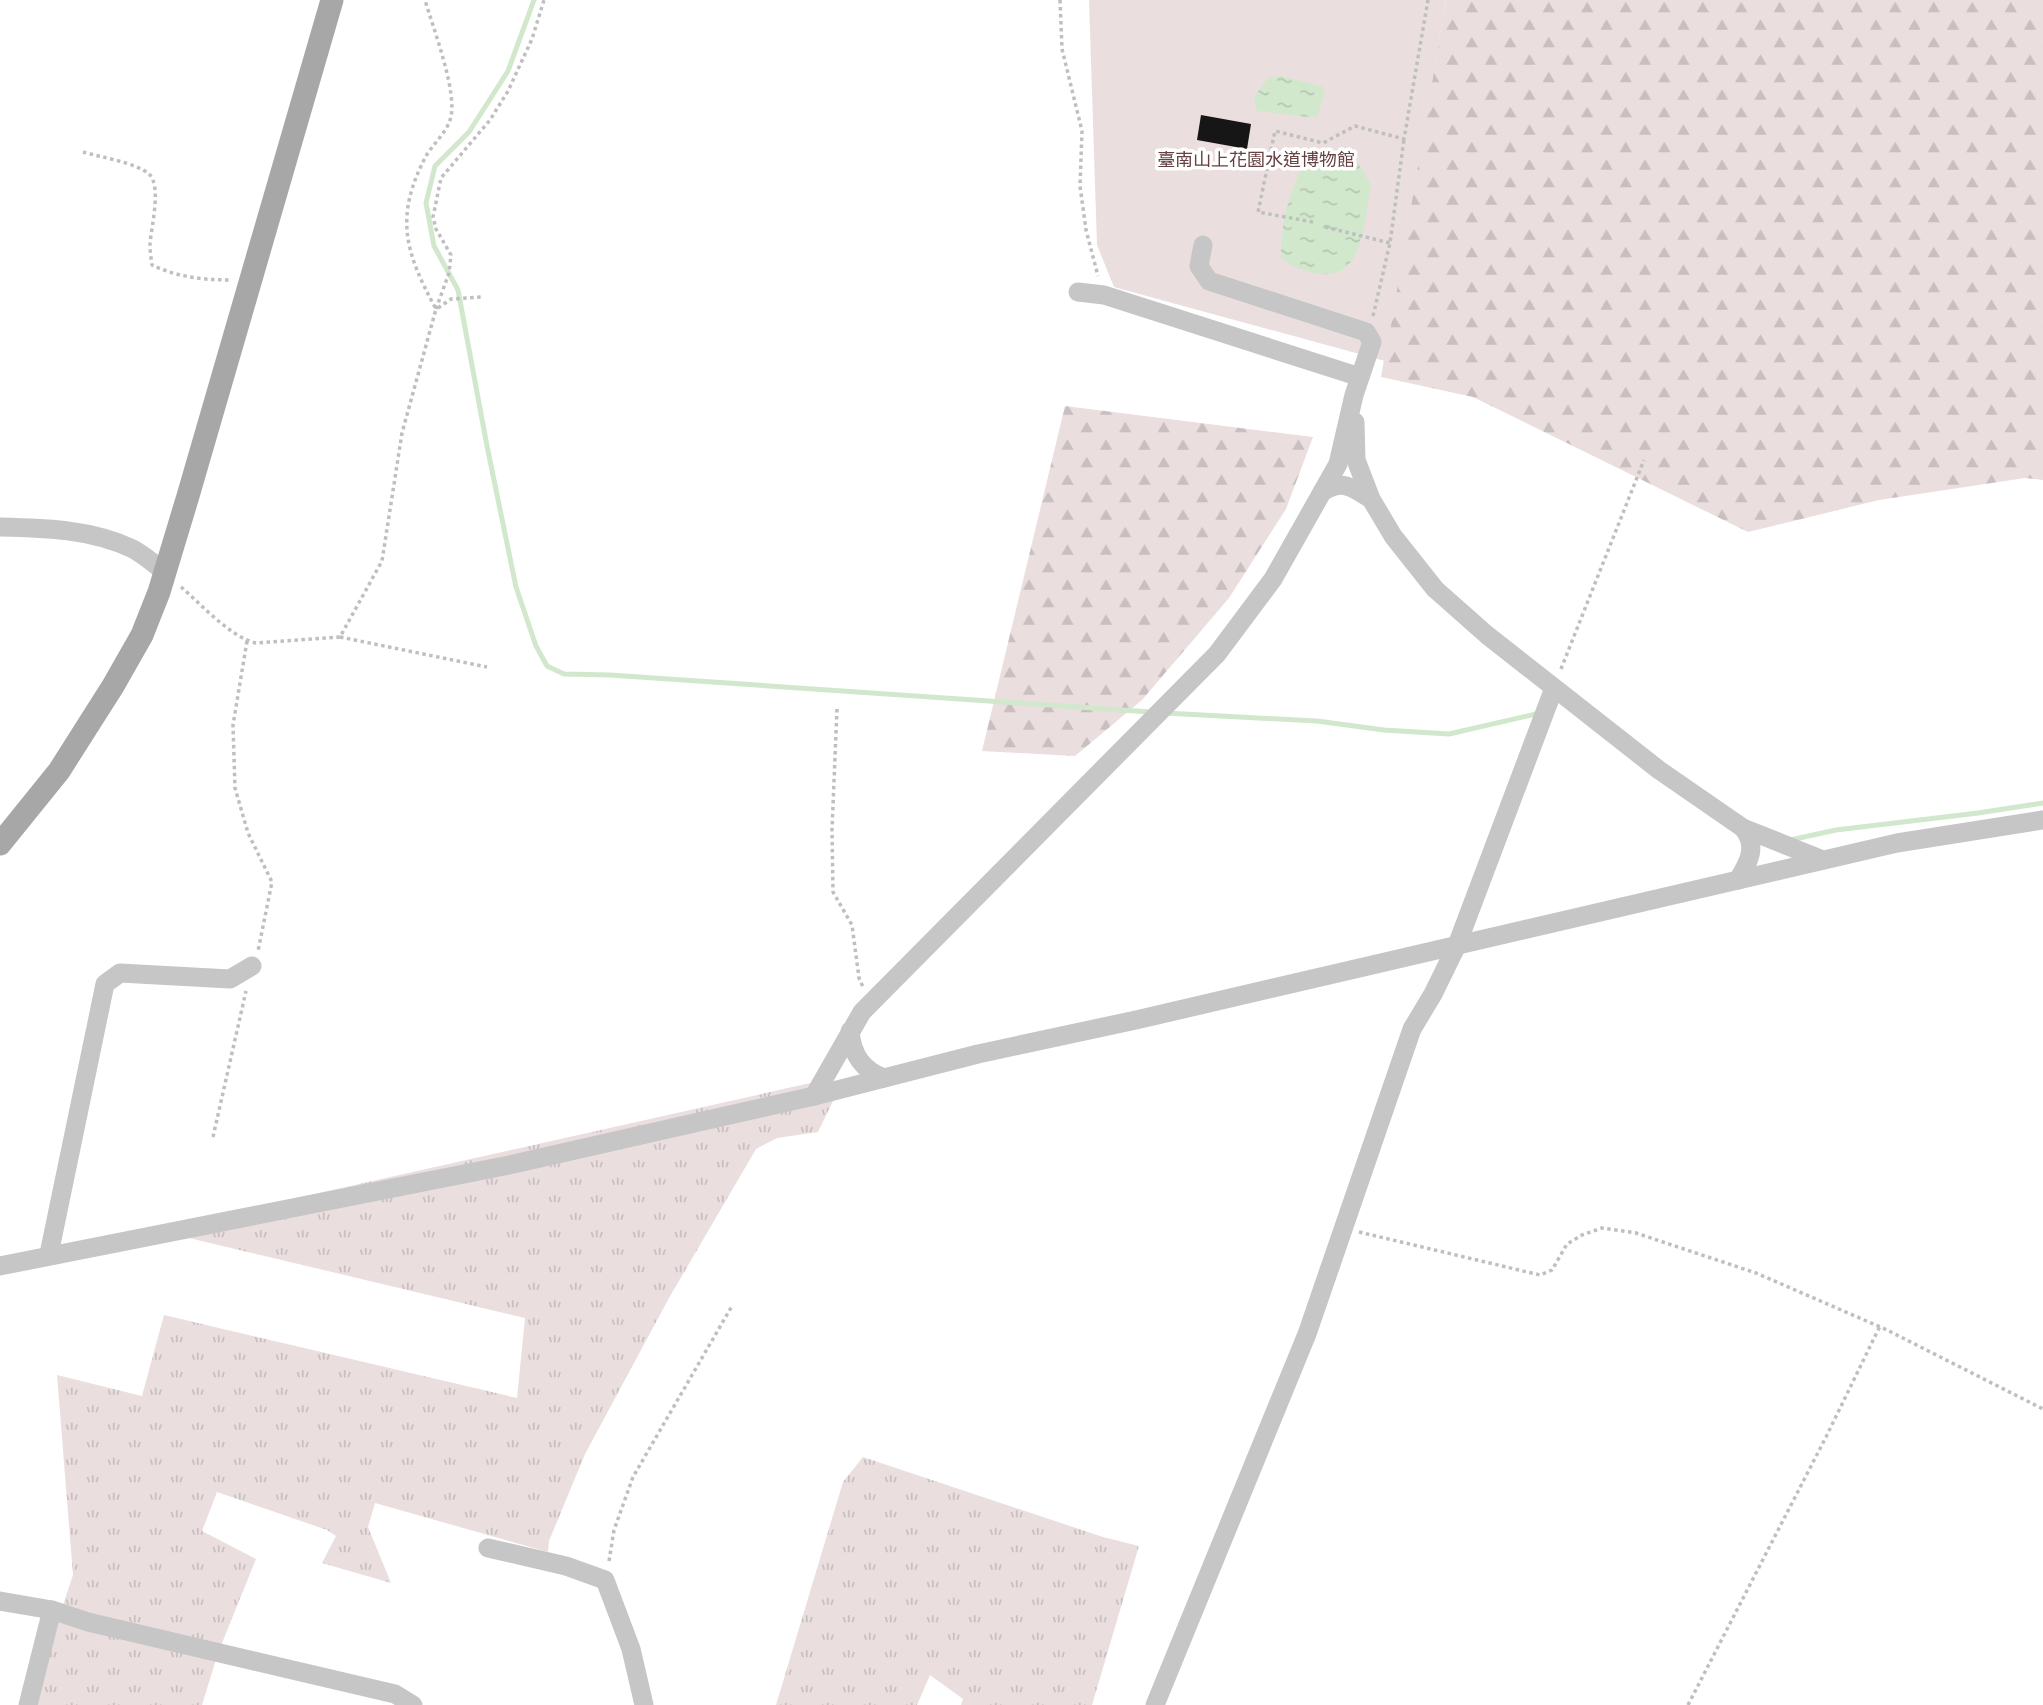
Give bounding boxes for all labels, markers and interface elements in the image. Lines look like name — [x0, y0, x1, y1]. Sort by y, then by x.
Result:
park label: 臺南山上花園水道博物館 — [1157, 148, 1355, 170]

